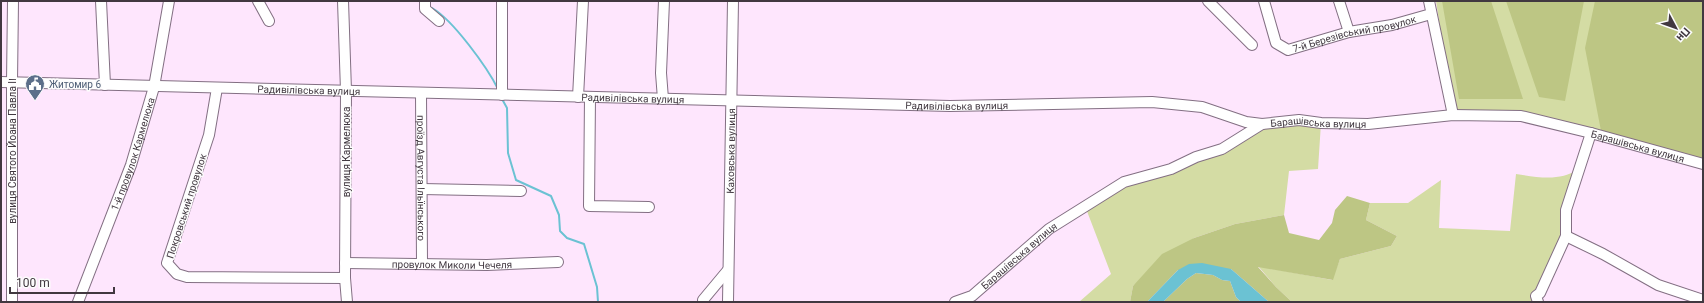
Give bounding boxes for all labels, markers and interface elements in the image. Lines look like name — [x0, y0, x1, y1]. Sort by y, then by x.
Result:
north arrow — [1656, 8, 1696, 48]
street label: 7-й Березівський провулок — [1291, 13, 1418, 54]
text: Пн — [1674, 25, 1693, 44]
public building icon: Житомир 6 — [24, 73, 46, 101]
street label: вулиця Святого Йоана Павла II — [6, 78, 18, 224]
place label: Житомир 6 — [49, 79, 101, 90]
street label: Радивілівська вулиця — [257, 83, 360, 97]
street label: Радивілівська вулиця — [581, 92, 684, 105]
street label: 1-й провулок Кармелюка — [109, 96, 157, 212]
street label: Радивілівська вулиця — [905, 100, 1008, 112]
street label: вулиця Кармелюка — [341, 107, 352, 197]
street label: Каховська вулиця — [725, 108, 737, 194]
street label: проїзд Августа Ільїнського — [415, 115, 427, 241]
street label: Барашівська вулиця — [1270, 115, 1366, 130]
street label: Барашівська вулиця — [1590, 128, 1686, 165]
street label: Покровський провулок — [164, 152, 209, 260]
street label: Барашівська вулиця — [979, 220, 1059, 291]
street label: провулок Миколи Чечеля — [392, 259, 512, 271]
scale bar — [10, 269, 114, 295]
text: 100 m — [16, 276, 50, 290]

